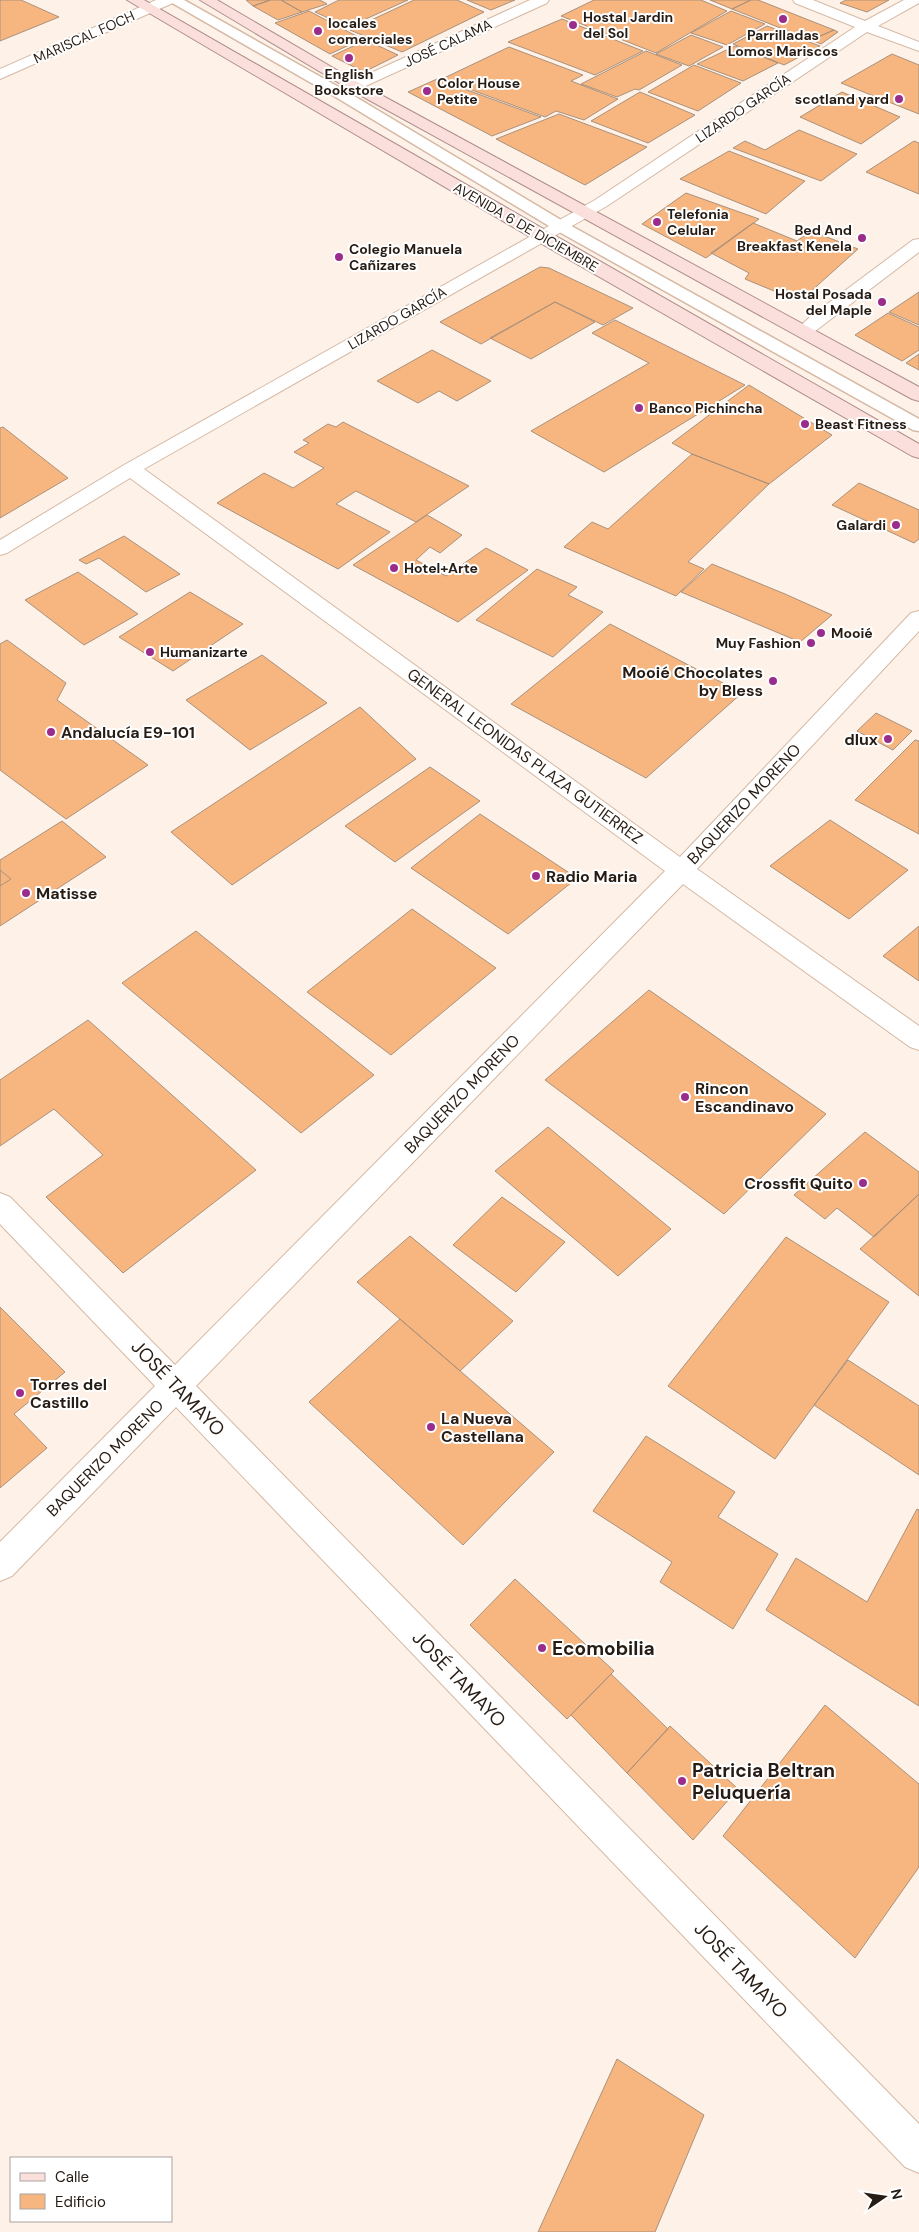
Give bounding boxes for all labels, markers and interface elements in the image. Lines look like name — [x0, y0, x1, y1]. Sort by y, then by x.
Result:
street label: MARISCAL FOCH — [31, 7, 137, 67]
place label: Hostal Jardin del Sol — [583, 8, 673, 42]
marker: Parrilladas Lomos Mariscos — [777, 13, 789, 25]
place label: locales comerciales — [328, 14, 412, 48]
street label: JOSÉ CALAMA — [401, 15, 495, 71]
marker: Hostal Jardin del Sol — [567, 19, 579, 31]
marker: locales comerciales — [312, 25, 324, 37]
place label: Parrilladas Lomos Mariscos — [728, 26, 838, 60]
marker: English Bookstore — [343, 52, 355, 64]
place label: English Bookstore — [314, 65, 384, 99]
street label: LIZARDO GARCÍA — [692, 70, 794, 146]
place label: Color House Petite — [437, 74, 520, 108]
marker: Color House Petite — [421, 85, 433, 97]
place label: scotland yard — [795, 90, 889, 108]
marker: scotland yard — [893, 93, 905, 105]
street label: AVENIDA 6 DE DICIEMBRE — [450, 178, 602, 276]
place label: Telefonia Celular — [667, 205, 729, 239]
marker: Telefonia Celular — [651, 216, 663, 228]
place label: Bed And Breakfast Kenela — [737, 221, 852, 255]
marker: Bed And Breakfast Kenela — [856, 232, 868, 244]
place label: Colegio Manuela Cañizares — [349, 240, 462, 274]
marker: Colegio Manuela Cañizares — [333, 251, 345, 263]
street label: LIZARDO GARCÍA — [344, 282, 450, 354]
place label: Hostal Posada del Maple — [775, 285, 872, 319]
marker: Hostal Posada del Maple — [876, 296, 888, 308]
place label: Banco Pichincha — [649, 399, 763, 417]
marker: Banco Pichincha — [633, 402, 645, 414]
place label: Beast Fitness — [815, 415, 907, 433]
marker: Beast Fitness — [799, 418, 811, 430]
place label: Galardi — [836, 516, 886, 534]
marker: Galardi — [890, 519, 902, 531]
place label: Hotel+Arte — [404, 559, 478, 577]
marker: Hotel+Arte — [388, 562, 400, 574]
place label: Mooié — [831, 624, 873, 642]
marker: Mooié — [815, 627, 827, 639]
place label: Muy Fashion — [716, 634, 801, 652]
marker: Muy Fashion — [805, 637, 817, 649]
place label: Humanizarte — [160, 643, 248, 661]
marker: Humanizarte — [144, 646, 156, 658]
place label: Mooié Chocolates by Bless — [622, 662, 763, 701]
street label: GENERAL LEONIDAS PLAZA GUTIERREZ — [403, 663, 647, 849]
marker: Mooié Chocolates by Bless — [767, 675, 779, 687]
place label: Andalucía E9-101 — [61, 722, 195, 743]
marker: Andalucía E9-101 — [45, 726, 57, 738]
place label: dlux — [844, 729, 878, 750]
marker: dlux — [882, 733, 894, 745]
street label: BAQUERIZO MORENO — [683, 739, 805, 869]
place label: Radio Maria — [546, 866, 637, 887]
marker: Radio Maria — [530, 870, 542, 882]
place label: Matisse — [36, 883, 97, 904]
marker: Matisse — [20, 887, 32, 899]
street label: BAQUERIZO MORENO — [400, 1030, 524, 1158]
place label: Rincon Escandinavo — [695, 1078, 794, 1117]
marker: Rincon Escandinavo — [679, 1091, 691, 1103]
place label: Crossfit Quito — [744, 1173, 853, 1194]
marker: Crossfit Quito — [857, 1177, 869, 1189]
street label: JOSÉ TAMAYO — [126, 1334, 230, 1442]
place label: Torres del Castillo — [30, 1374, 107, 1413]
marker: Torres del Castillo — [14, 1387, 26, 1399]
street label: BAQUERIZO MORENO — [42, 1395, 168, 1521]
place label: La Nueva Castellana — [441, 1408, 524, 1447]
marker: La Nueva Castellana — [425, 1421, 437, 1433]
street label: JOSÉ TAMAYO — [407, 1625, 511, 1733]
place label: Ecomobilia — [552, 1636, 655, 1661]
marker: Ecomobilia — [536, 1642, 548, 1654]
place label: Patricia Beltran Peluquería — [692, 1758, 835, 1805]
marker: Patricia Beltran Peluquería — [676, 1775, 688, 1787]
street label: JOSÉ TAMAYO — [689, 1916, 793, 2024]
legend — [10, 2157, 172, 2222]
text: Calle — [55, 2167, 89, 2187]
north arrow — [859, 2172, 909, 2222]
text: N — [887, 2187, 907, 2201]
text: Edificio — [55, 2192, 106, 2212]

